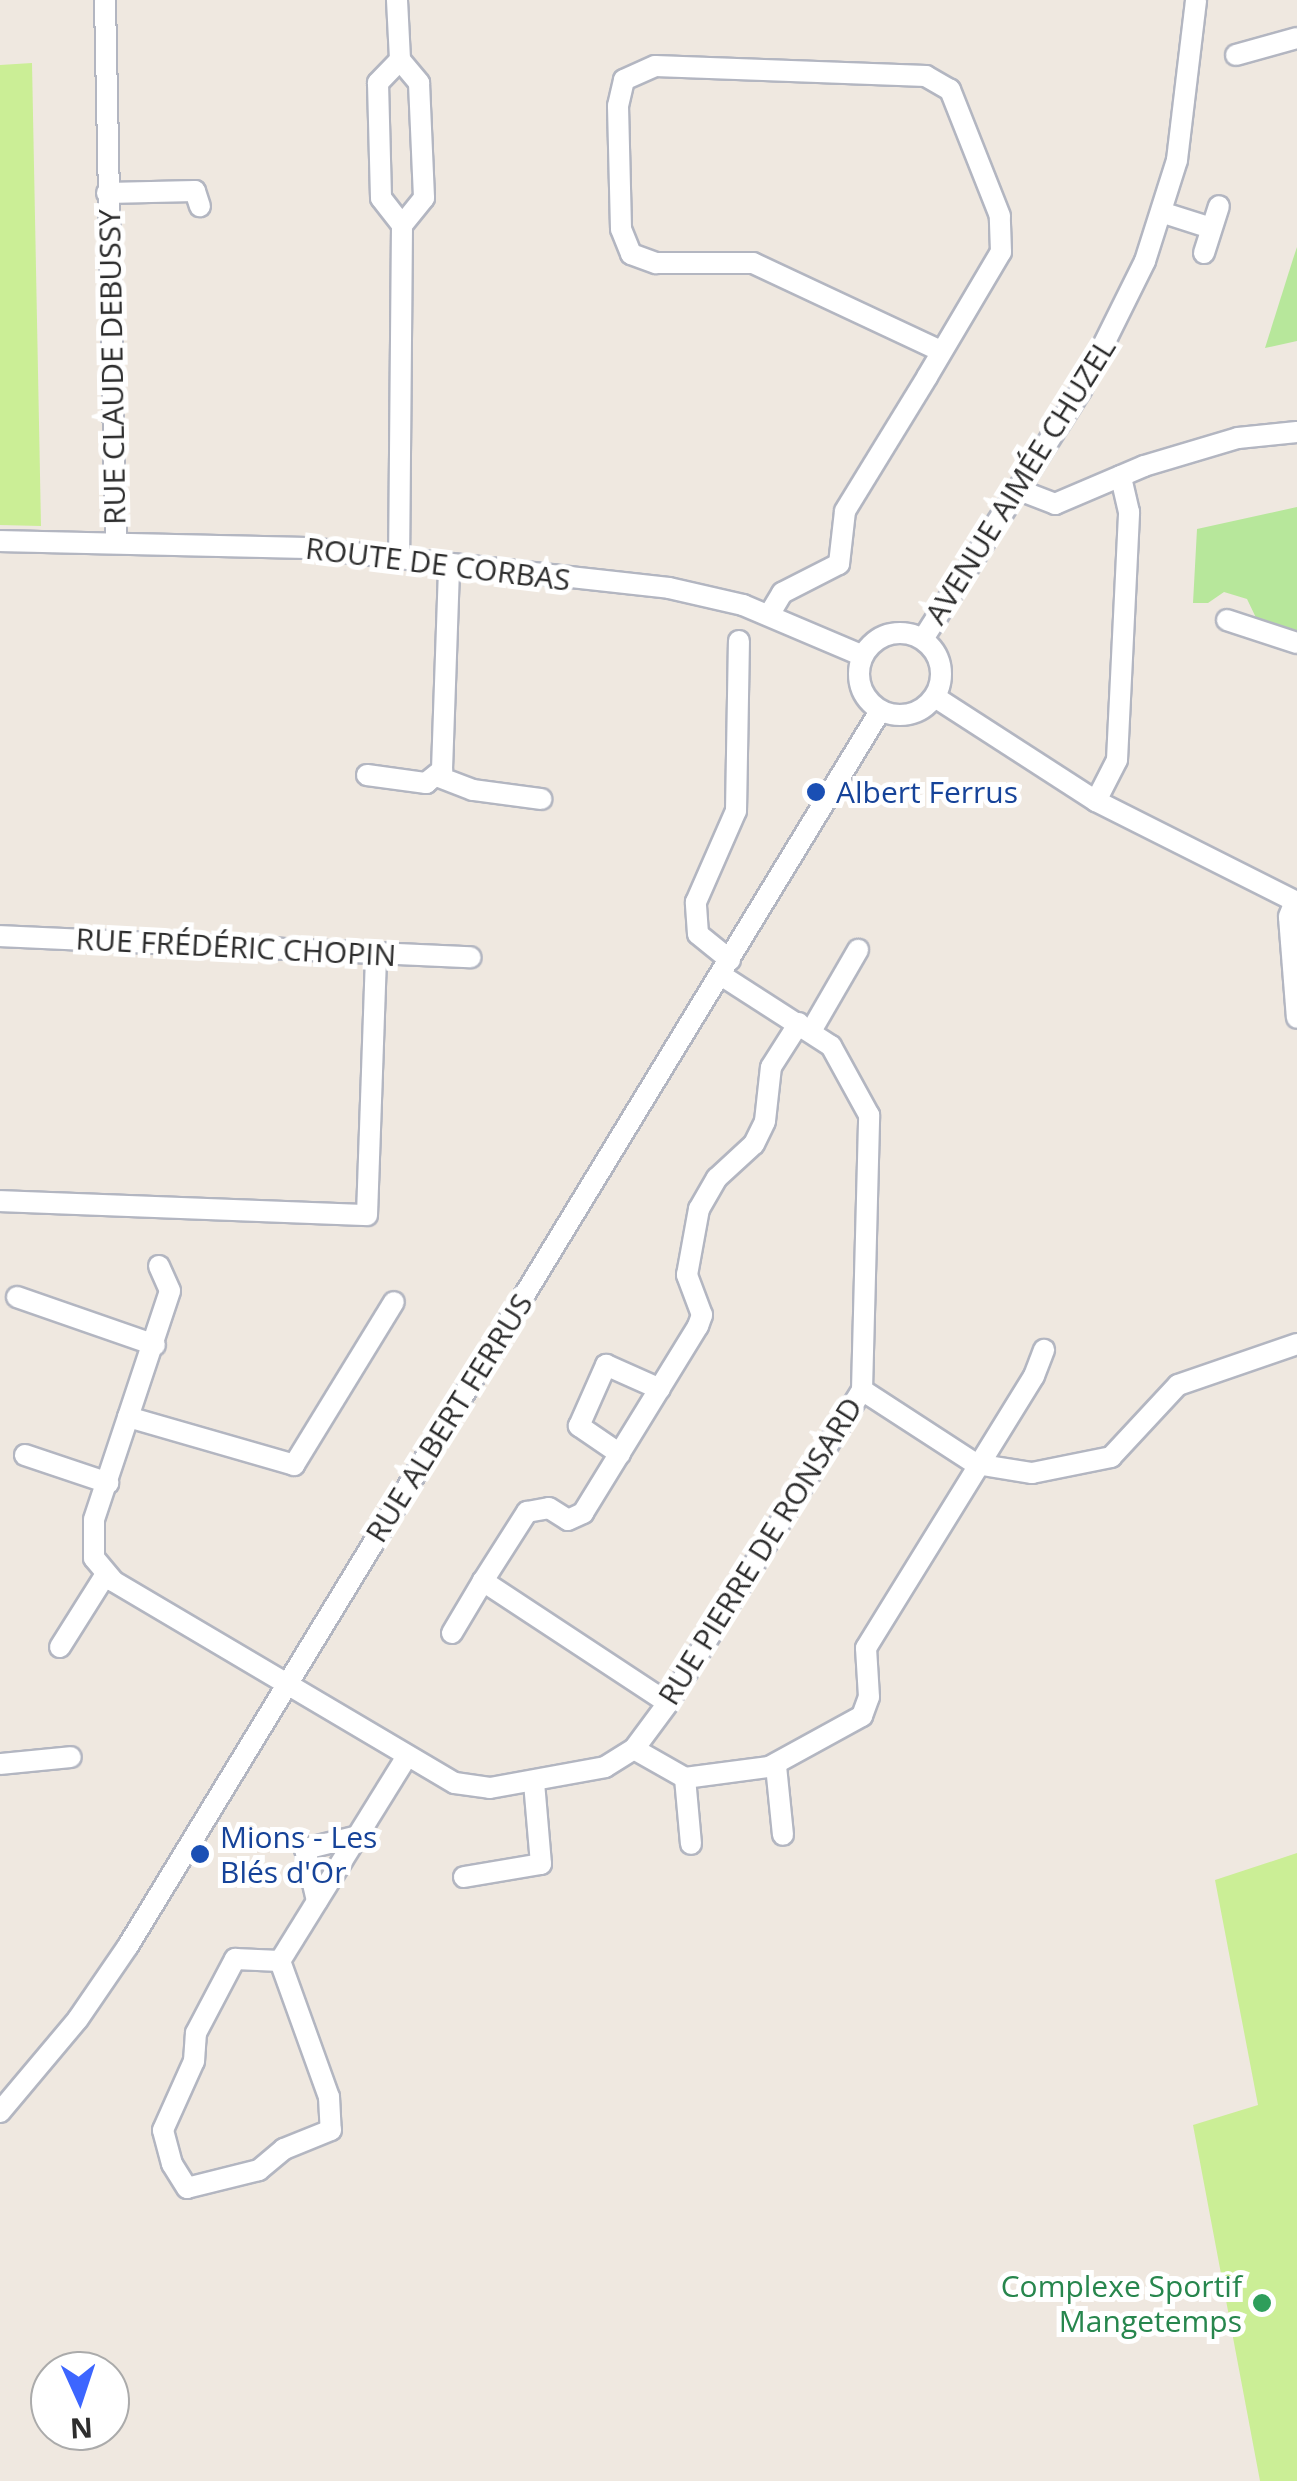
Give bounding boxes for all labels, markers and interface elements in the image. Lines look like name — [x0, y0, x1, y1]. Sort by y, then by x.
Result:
street label: RUE CLAUDE DEBUSSY — [91, 209, 133, 525]
street label: AVENUE AIMÉE CHUZEL — [917, 331, 1123, 631]
street label: ROUTE DE CORBAS — [304, 530, 572, 598]
place label: Albert Ferrus — [836, 774, 1018, 810]
marker: Albert Ferrus — [805, 781, 827, 803]
street label: RUE FRÉDÉRIC CHOPIN — [75, 921, 397, 973]
street label: RUE ALBERT FERRUS — [358, 1287, 540, 1549]
street label: RUE PIERRE DE RONSARD — [650, 1391, 870, 1711]
place label: Mions - Les Blés d'Or — [220, 1819, 377, 1890]
marker: Mions - Les Blés d'Or — [189, 1843, 211, 1865]
place label: Complexe Sportif Mangetemps — [1001, 2268, 1242, 2338]
marker: Complexe Sportif Mangetemps — [1251, 2292, 1273, 2314]
north arrow — [30, 2351, 130, 2451]
text: N — [69, 2409, 94, 2449]

